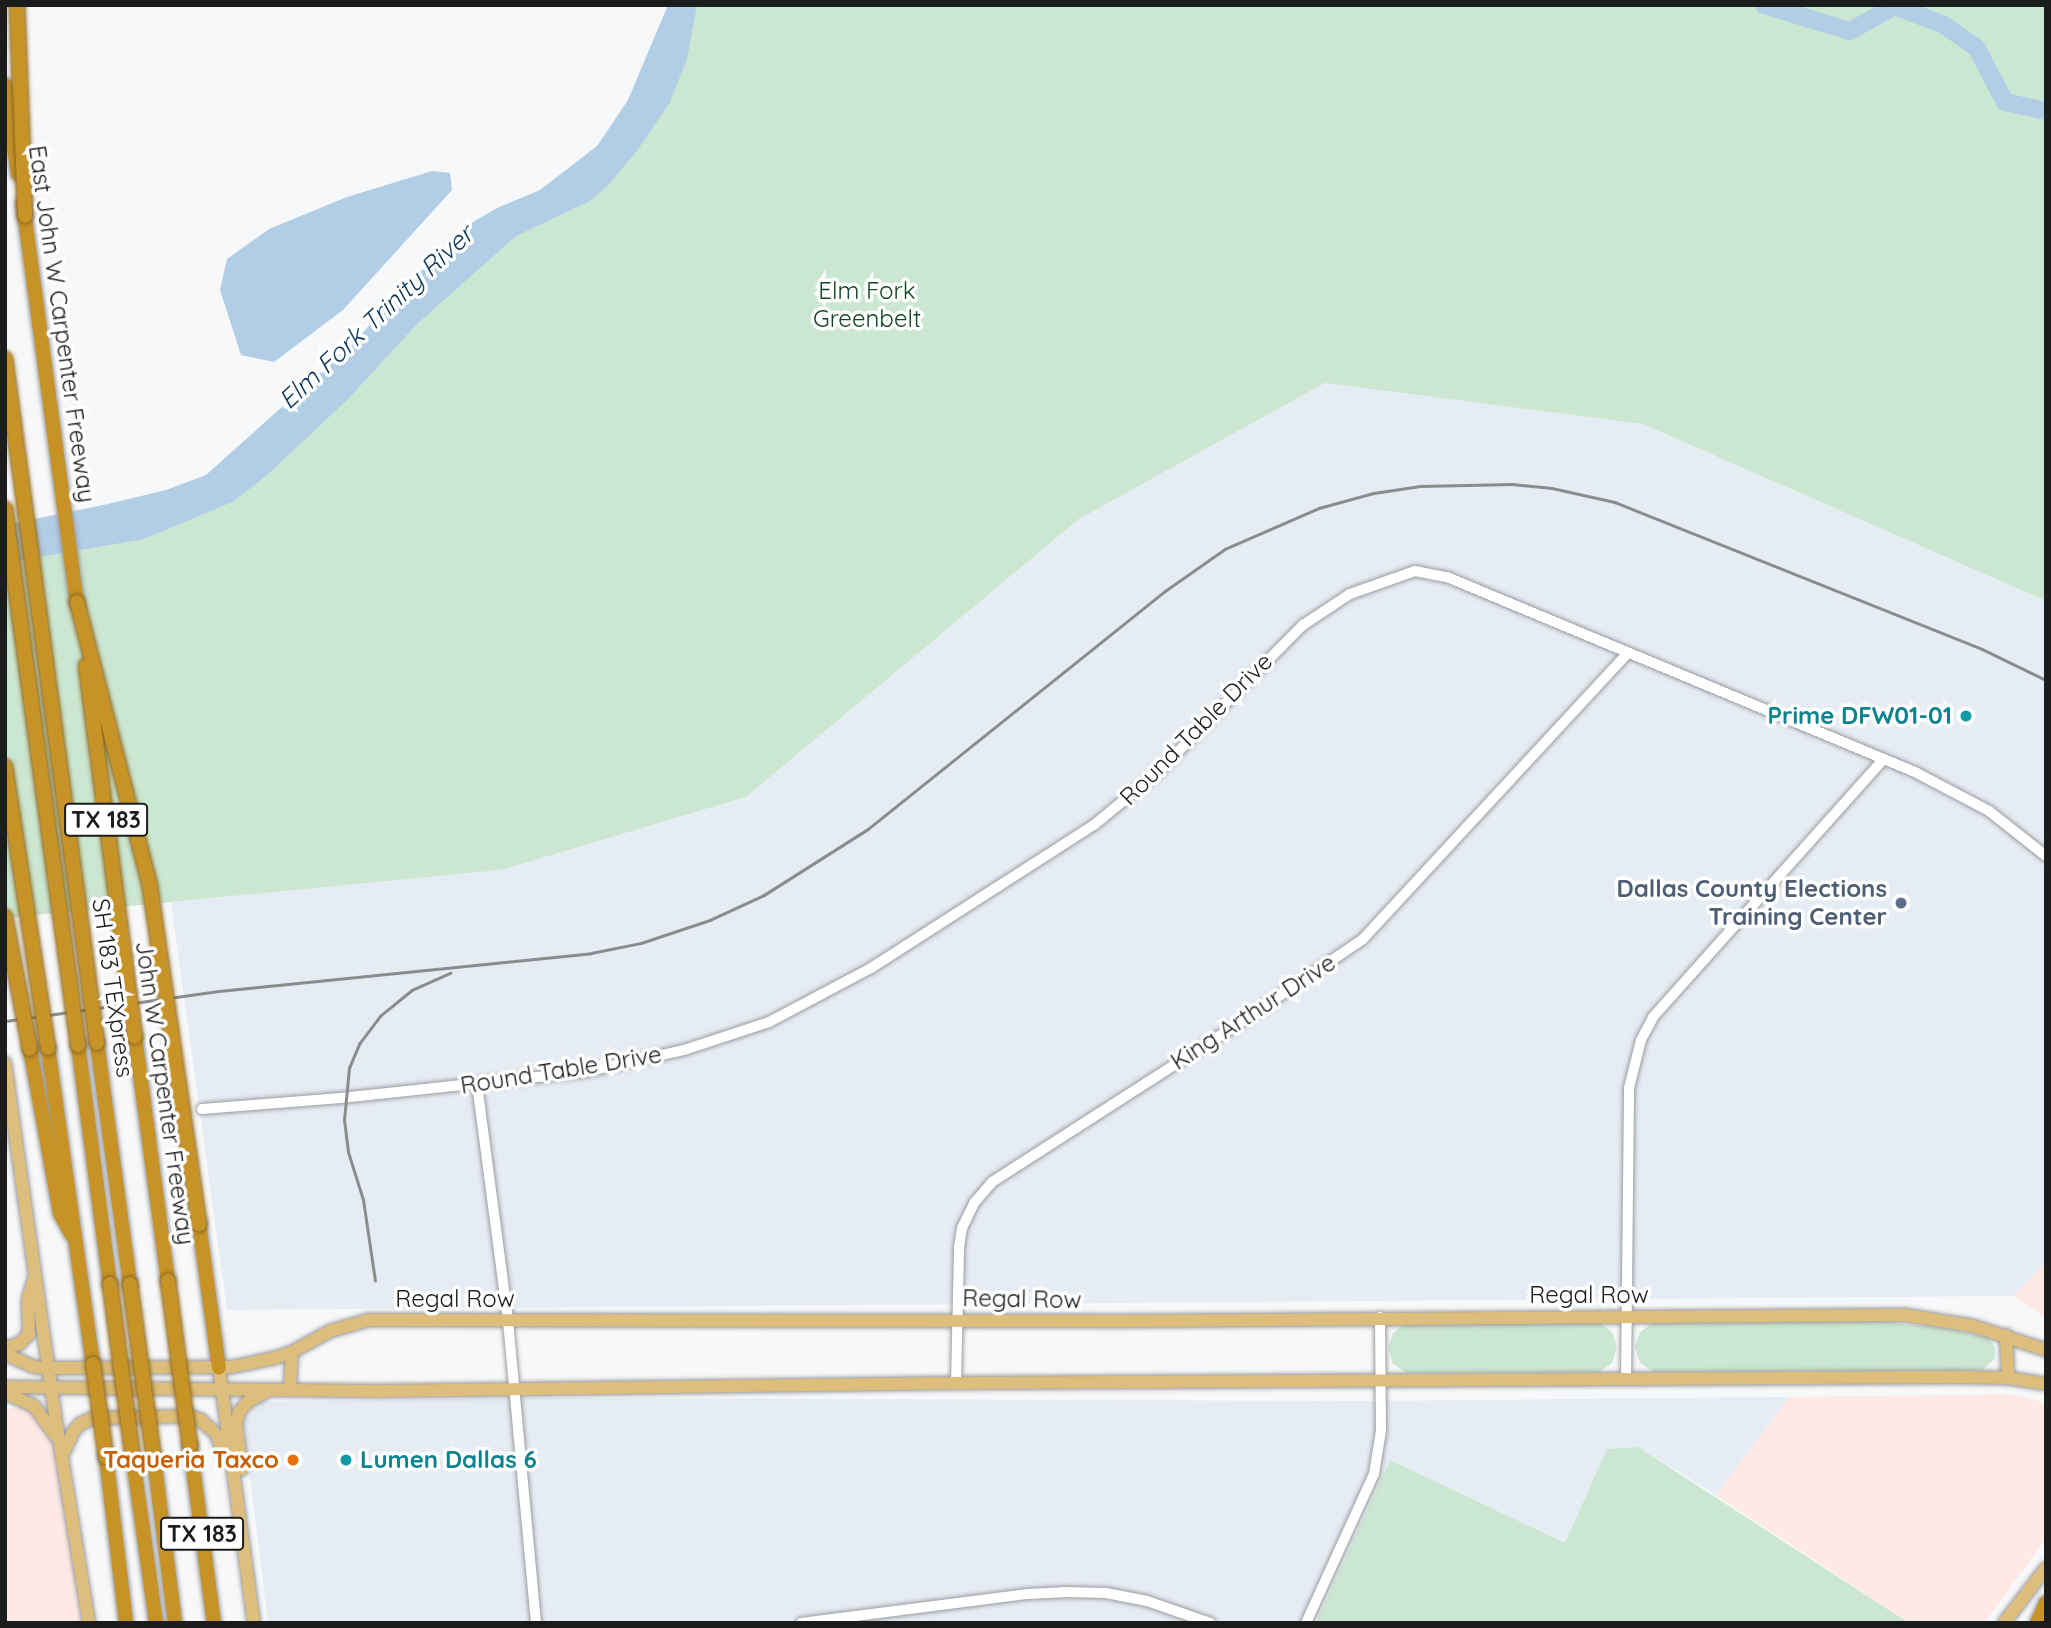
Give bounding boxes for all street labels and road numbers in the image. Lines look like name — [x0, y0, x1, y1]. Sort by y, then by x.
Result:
street label: East John W Carpenter Freeway — [23, 144, 101, 504]
street label: Round Table Drive — [1114, 647, 1278, 811]
road number: TX 183 — [64, 800, 148, 840]
street label: SH 183 TEXpress — [86, 897, 140, 1079]
street label: John W Carpenter Freeway — [129, 939, 201, 1247]
street label: King Arthur Drive — [1165, 948, 1341, 1076]
street label: Round Table Drive — [458, 1040, 664, 1100]
street label: Regal Row — [1529, 1281, 1649, 1309]
street label: Regal Row — [962, 1284, 1082, 1314]
street label: Regal Row — [395, 1285, 515, 1313]
road number: TX 183 — [160, 1514, 244, 1554]

